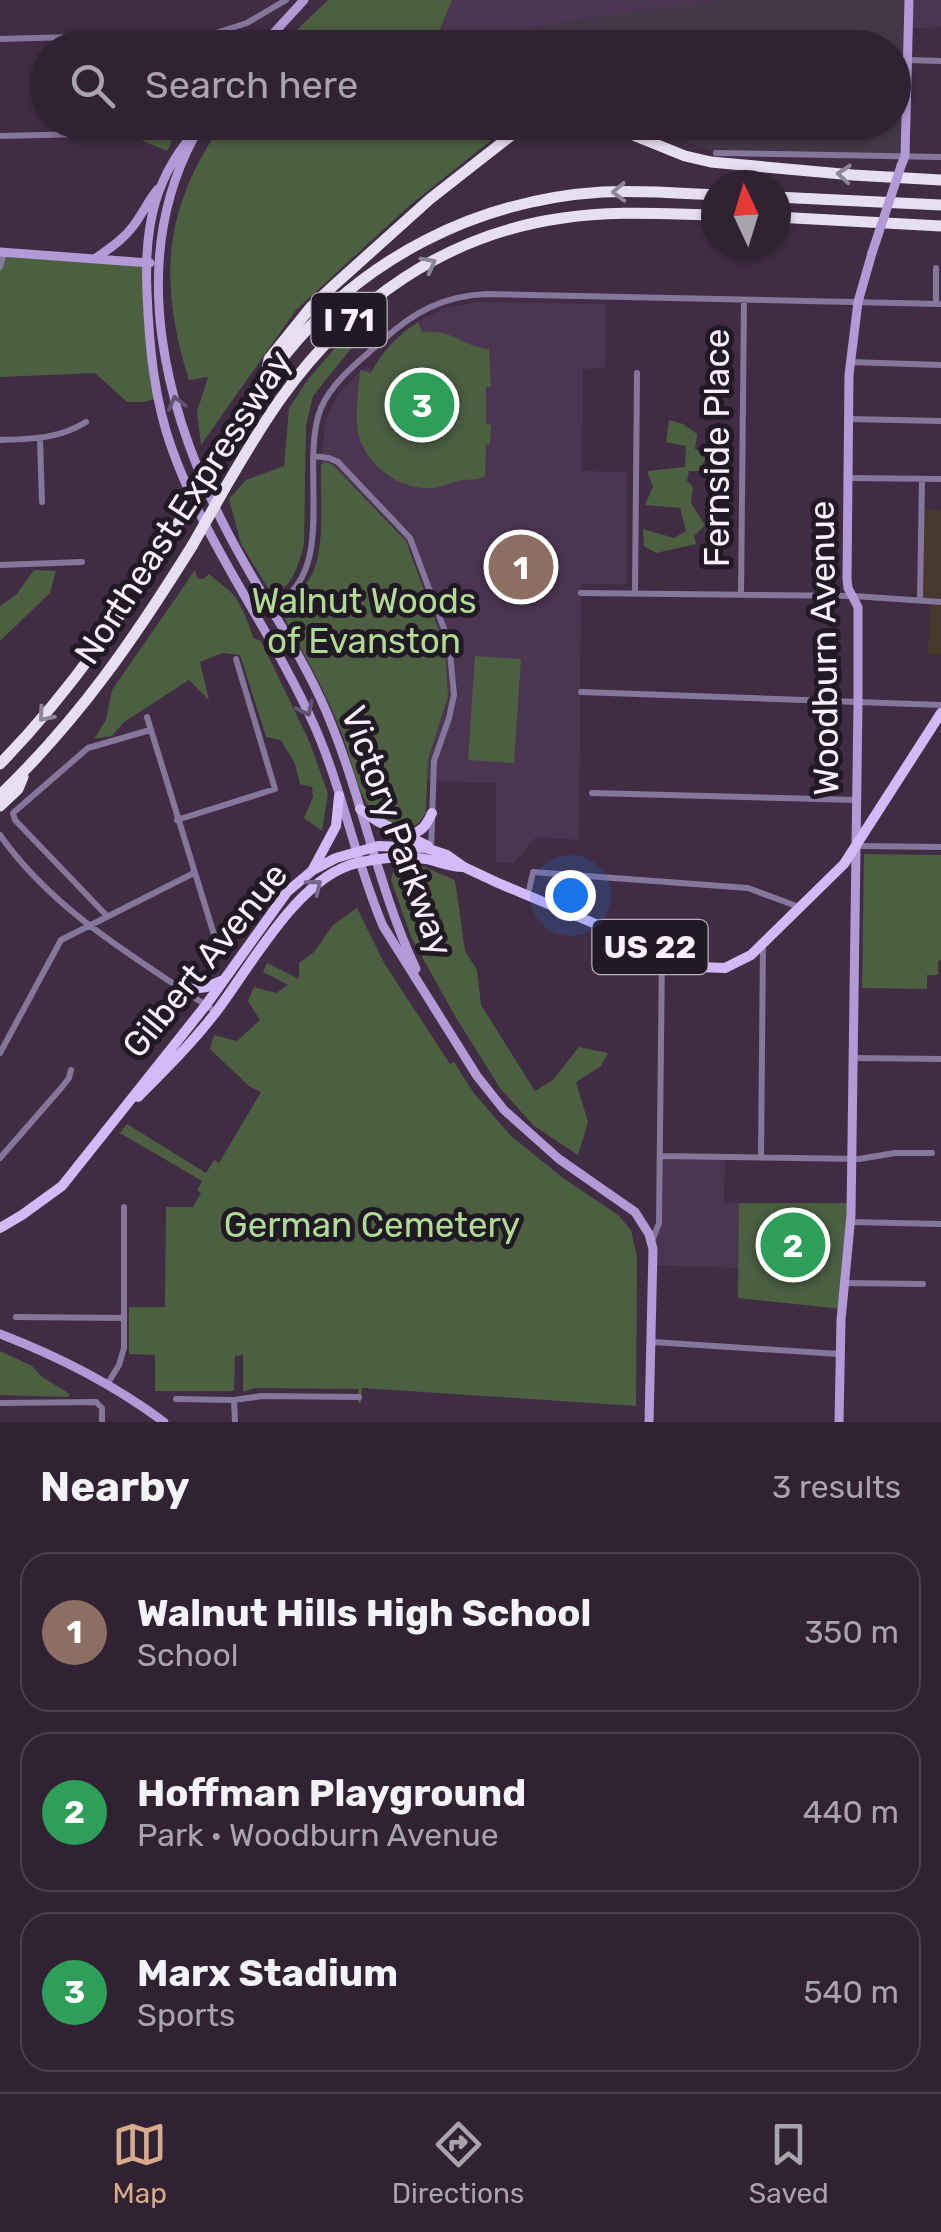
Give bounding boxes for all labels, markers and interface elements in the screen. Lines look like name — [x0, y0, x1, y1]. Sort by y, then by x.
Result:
search box — [30, 30, 911, 140]
icon: search — [65, 58, 120, 113]
text: Search here — [145, 62, 358, 108]
one-way arrow — [835, 163, 851, 185]
north arrow — [701, 170, 791, 260]
one-way arrow — [610, 181, 626, 202]
one-way arrow — [418, 257, 436, 276]
road number: I 71 — [312, 293, 386, 347]
street label: Fernside Place — [696, 329, 738, 567]
street label: Northeast Expressway — [66, 342, 300, 672]
pin: 3 — [390, 368, 454, 442]
one-way arrow — [167, 395, 188, 412]
street label: Woodburn Avenue — [800, 500, 848, 796]
pin: 1 — [488, 530, 554, 604]
park label: Walnut Woods of Evanston — [251, 580, 477, 662]
one-way arrow — [294, 699, 314, 717]
street label: Victory Parkway — [332, 700, 462, 962]
one-way arrow — [39, 704, 57, 722]
street label: Gilbert Avenue — [114, 854, 296, 1066]
your location — [545, 870, 596, 921]
one-way arrow — [304, 880, 322, 898]
road number: US 22 — [592, 920, 708, 974]
park label: German Cemetery — [224, 1204, 520, 1246]
pin: 2 — [760, 1208, 826, 1282]
text: Nearby — [40, 1462, 190, 1512]
text: 3 results — [772, 1468, 901, 1506]
text: Walnut Hills High School — [137, 1590, 591, 1636]
text: 1 — [67, 1613, 82, 1651]
text: 350 m — [804, 1613, 899, 1651]
text: School — [137, 1636, 239, 1674]
text: Hoffman Playground — [137, 1770, 526, 1816]
text: 2 — [64, 1793, 85, 1831]
text: 440 m — [803, 1793, 899, 1831]
text: Park · Woodburn Avenue — [137, 1816, 499, 1854]
text: Marx Stadium — [137, 1950, 398, 1996]
text: 3 — [64, 1973, 85, 2011]
text: 540 m — [804, 1973, 899, 2011]
text: Sports — [137, 1996, 235, 2034]
tab: Map — [112, 2117, 167, 2210]
tab: Directions — [392, 2117, 524, 2210]
tab: Saved — [749, 2117, 829, 2210]

